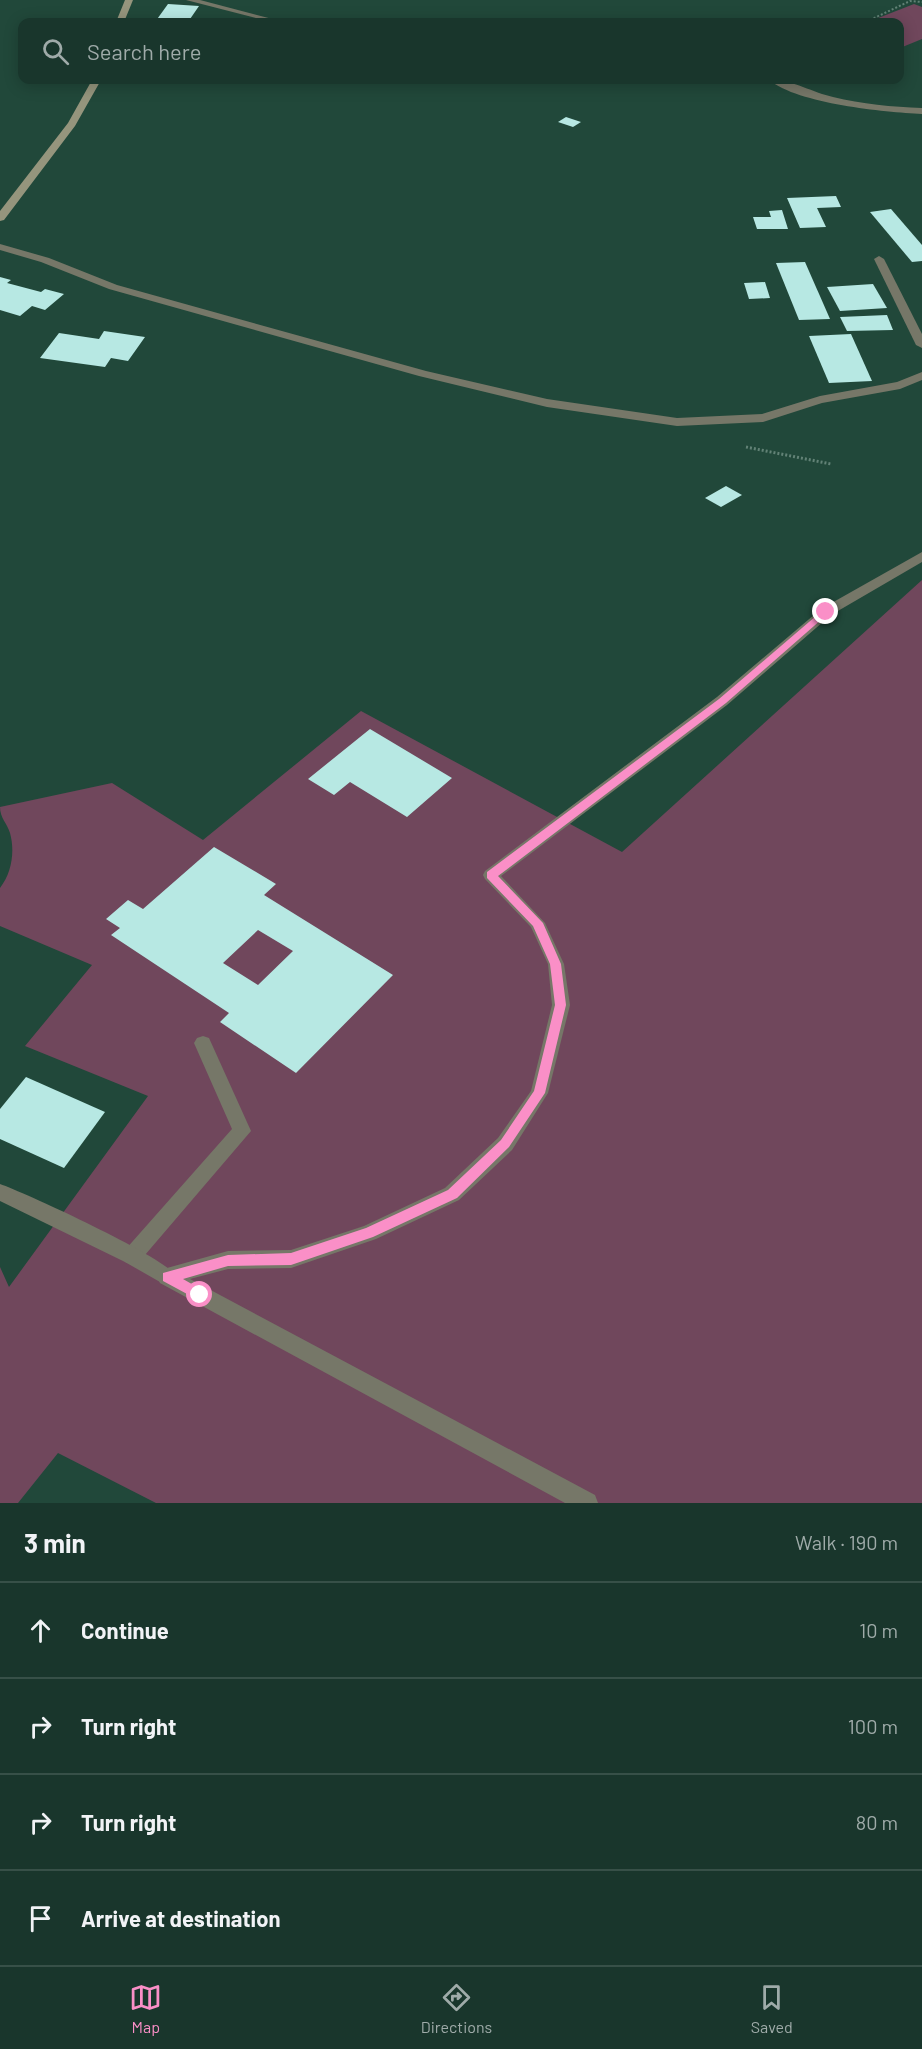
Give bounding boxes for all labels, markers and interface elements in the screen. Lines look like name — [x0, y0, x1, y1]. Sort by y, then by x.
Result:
search box — [18, 18, 904, 84]
icon: search — [39, 35, 72, 68]
text: Search here — [87, 38, 201, 64]
route end — [812, 598, 838, 624]
route start — [186, 1281, 212, 1307]
text: 3 min — [24, 1527, 86, 1558]
text: Walk · 190 m — [795, 1530, 898, 1554]
icon: ahead — [24, 1614, 57, 1647]
text: Continue — [81, 1617, 169, 1643]
text: 10 m — [859, 1618, 898, 1642]
icon: right — [24, 1710, 57, 1743]
text: Turn right — [81, 1713, 176, 1739]
text: 100 m — [848, 1714, 898, 1738]
icon: right — [24, 1806, 57, 1839]
text: Turn right — [81, 1809, 176, 1835]
text: 80 m — [856, 1810, 898, 1834]
icon: arrive — [24, 1902, 57, 1935]
text: Arrive at destination — [81, 1905, 280, 1931]
tab: Map — [129, 1981, 162, 2036]
tab: Directions — [421, 1981, 492, 2036]
tab: Saved — [751, 1981, 793, 2036]

